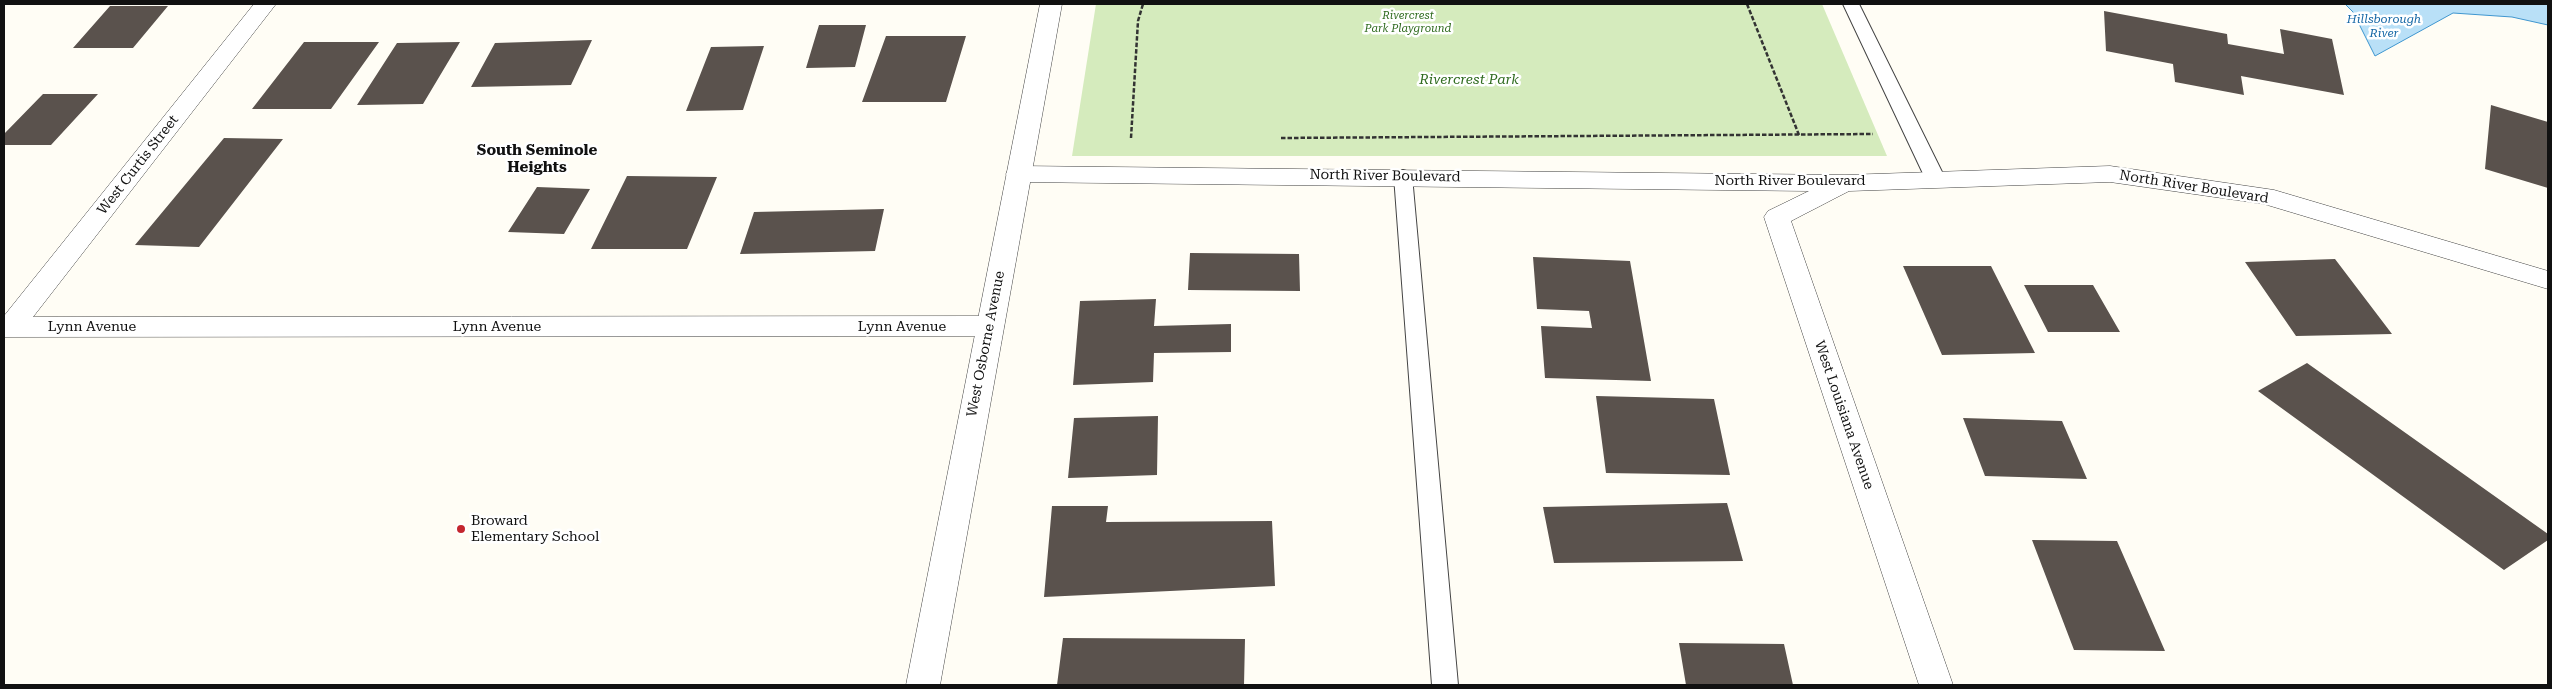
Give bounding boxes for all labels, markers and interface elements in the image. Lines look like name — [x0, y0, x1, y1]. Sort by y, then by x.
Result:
park label: Rivercrest Park Playground — [1365, 9, 1451, 35]
water label: Hillsborough River — [2347, 12, 2421, 40]
park label: Rivercrest Park — [1419, 72, 1519, 88]
street label: West Curtis Street — [94, 112, 182, 218]
district label: South Seminole Heights — [477, 142, 597, 177]
street label: North River Boulevard — [1309, 166, 1461, 186]
street label: North River Boulevard — [2118, 167, 2270, 207]
street label: North River Boulevard — [1714, 173, 1866, 189]
street label: West Osborne Avenue — [964, 270, 1008, 418]
street label: Lynn Avenue — [48, 319, 136, 335]
street label: Lynn Avenue — [453, 319, 541, 335]
street label: Lynn Avenue — [858, 319, 946, 335]
street label: West Louisiana Avenue — [1811, 338, 1877, 492]
place label: Broward Elementary School — [471, 513, 599, 546]
marker: Broward Elementary School — [455, 523, 467, 535]

